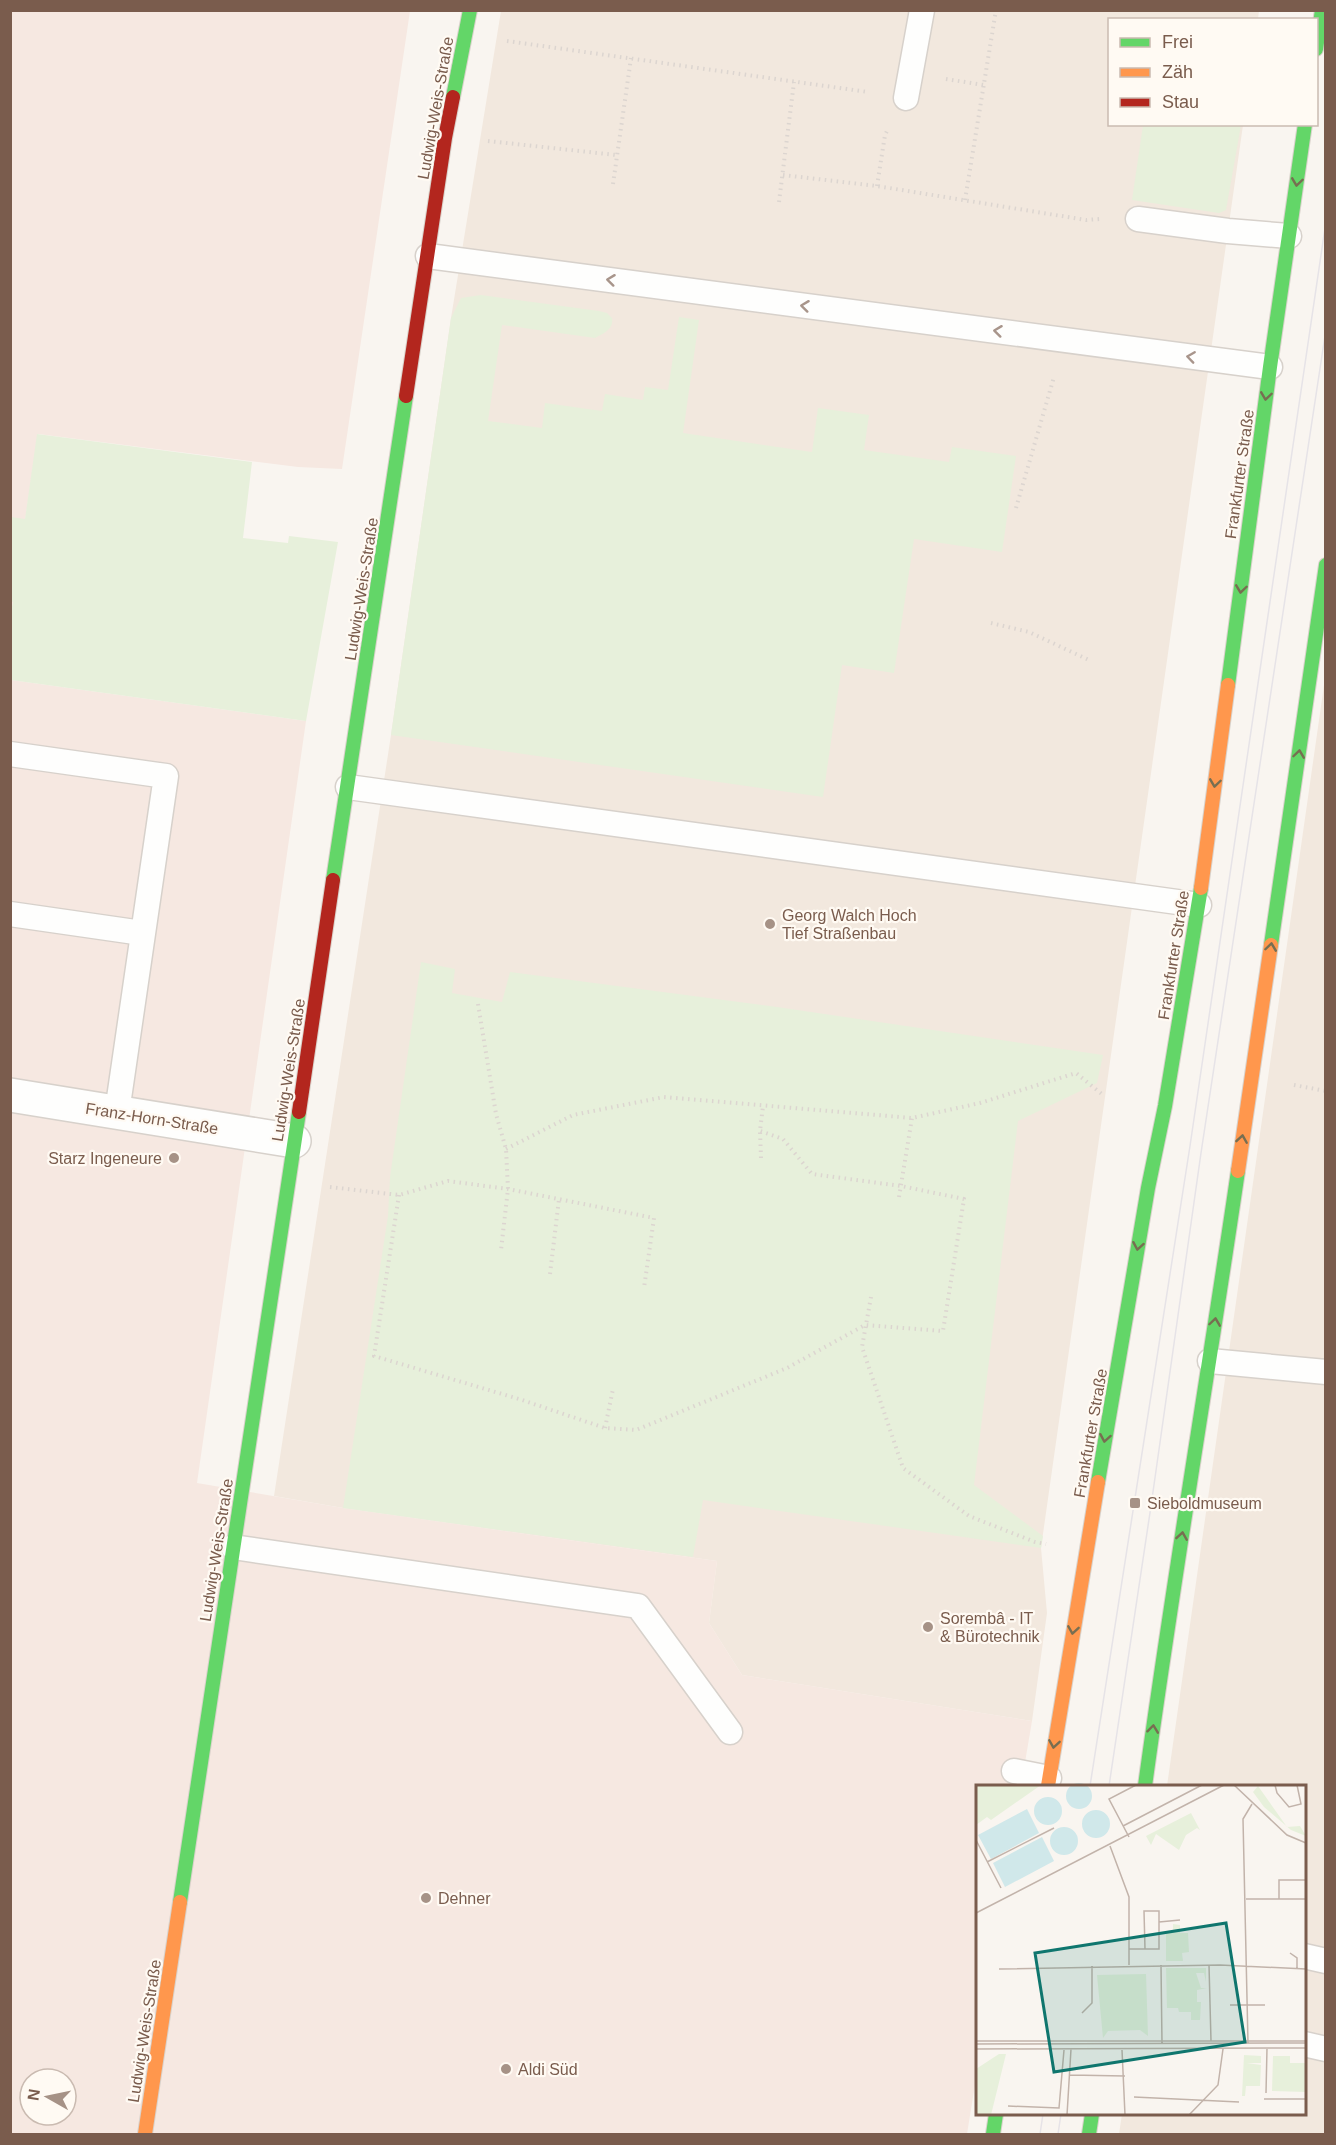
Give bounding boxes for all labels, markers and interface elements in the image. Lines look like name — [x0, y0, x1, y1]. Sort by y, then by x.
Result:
legend — [1108, 18, 1318, 126]
text: Frei — [1162, 32, 1193, 52]
street label: Ludwig-Weis-Straße — [415, 35, 456, 181]
text: Zäh — [1162, 62, 1193, 82]
text: Stau — [1162, 92, 1199, 112]
one-way arrow — [1291, 178, 1303, 187]
one-way arrow — [607, 275, 616, 287]
one-way arrow — [800, 300, 809, 312]
one-way arrow — [993, 326, 1002, 338]
one-way arrow — [1187, 351, 1196, 363]
one-way arrow — [1261, 392, 1273, 401]
street label: Frankfurter Straße — [1222, 408, 1257, 540]
street label: Ludwig-Weis-Straße — [342, 516, 381, 662]
one-way arrow — [1235, 585, 1247, 594]
one-way arrow — [1292, 749, 1305, 759]
one-way arrow — [1209, 778, 1222, 787]
street label: Frankfurter Straße — [1155, 889, 1192, 1021]
place label: Georg Walch Hoch Tief Straßenbau — [782, 907, 917, 942]
marker: Georg Walch Hoch Tief Straßenbau — [763, 917, 777, 931]
one-way arrow — [1264, 942, 1276, 951]
street label: Ludwig-Weis-Straße — [269, 997, 308, 1143]
street label: Franz-Horn-Straße — [84, 1100, 220, 1137]
one-way arrow — [1236, 1135, 1248, 1144]
place label: Starz Ingeneure — [48, 1150, 162, 1167]
marker: Starz Ingeneure — [167, 1151, 181, 1165]
one-way arrow — [1133, 1241, 1145, 1250]
one-way arrow — [1209, 1318, 1221, 1327]
street label: Frankfurter Straße — [1071, 1367, 1110, 1499]
one-way arrow — [1100, 1433, 1112, 1443]
street label: Ludwig-Weis-Straße — [197, 1477, 236, 1623]
place label: Sieboldmuseum — [1147, 1495, 1262, 1512]
marker: Sieboldmuseum — [1128, 1496, 1142, 1510]
one-way arrow — [1176, 1531, 1188, 1540]
place label: Sorembâ - IT & Bürotechnik — [940, 1610, 1041, 1645]
marker: Sorembâ - IT & Bürotechnik — [921, 1620, 935, 1634]
one-way arrow — [1068, 1626, 1080, 1635]
one-way arrow — [1146, 1724, 1159, 1733]
one-way arrow — [1049, 1739, 1061, 1748]
inset map — [976, 1785, 1306, 2115]
place label: Dehner — [438, 1890, 491, 1907]
marker: Dehner — [419, 1891, 433, 1905]
street label: Ludwig-Weis-Straße — [125, 1958, 164, 2104]
place label: Aldi Süd — [518, 2061, 578, 2078]
marker: Aldi Süd — [499, 2062, 513, 2076]
north arrow — [18, 2067, 78, 2127]
text: N — [24, 2088, 43, 2102]

